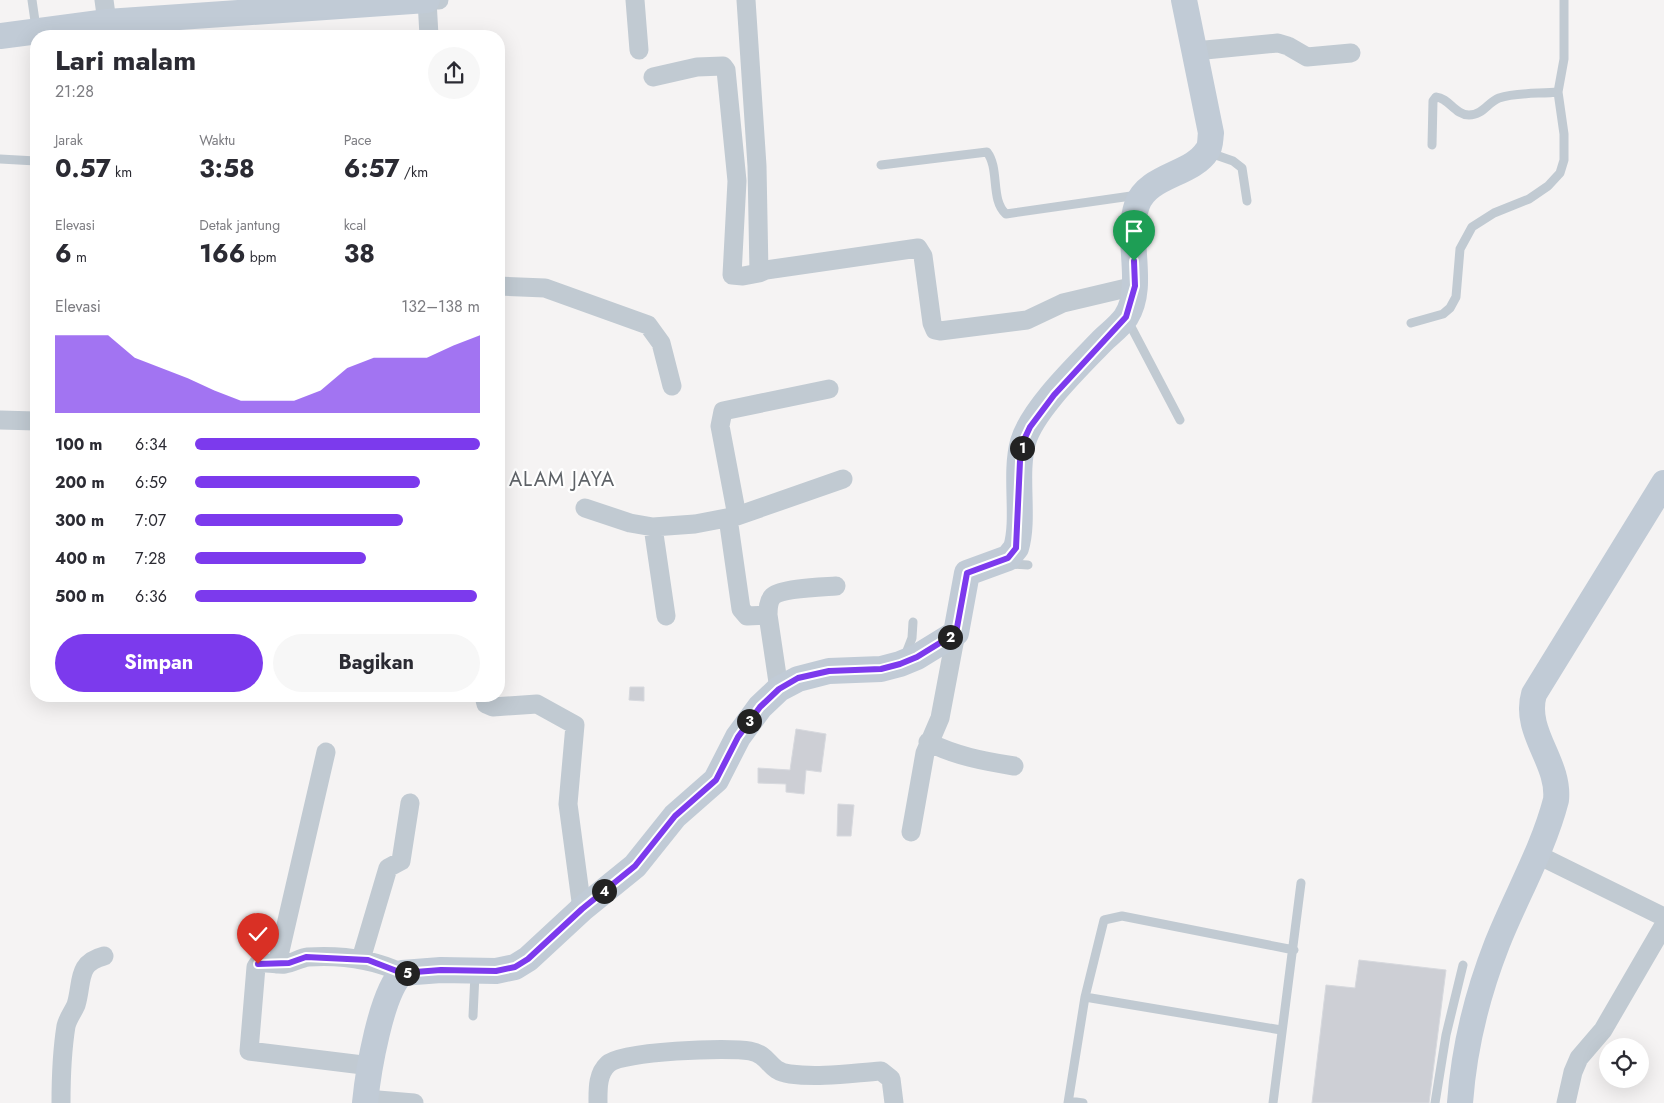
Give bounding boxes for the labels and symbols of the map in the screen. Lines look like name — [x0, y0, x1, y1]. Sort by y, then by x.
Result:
pin — [1113, 210, 1155, 261]
pin: 1 — [1010, 436, 1034, 460]
district label: ALAM JAYA — [509, 465, 615, 494]
pin: 2 — [938, 624, 962, 650]
pin: 3 — [736, 708, 762, 734]
pin: 4 — [592, 878, 616, 904]
pin — [237, 913, 279, 964]
pin: 5 — [394, 960, 420, 986]

